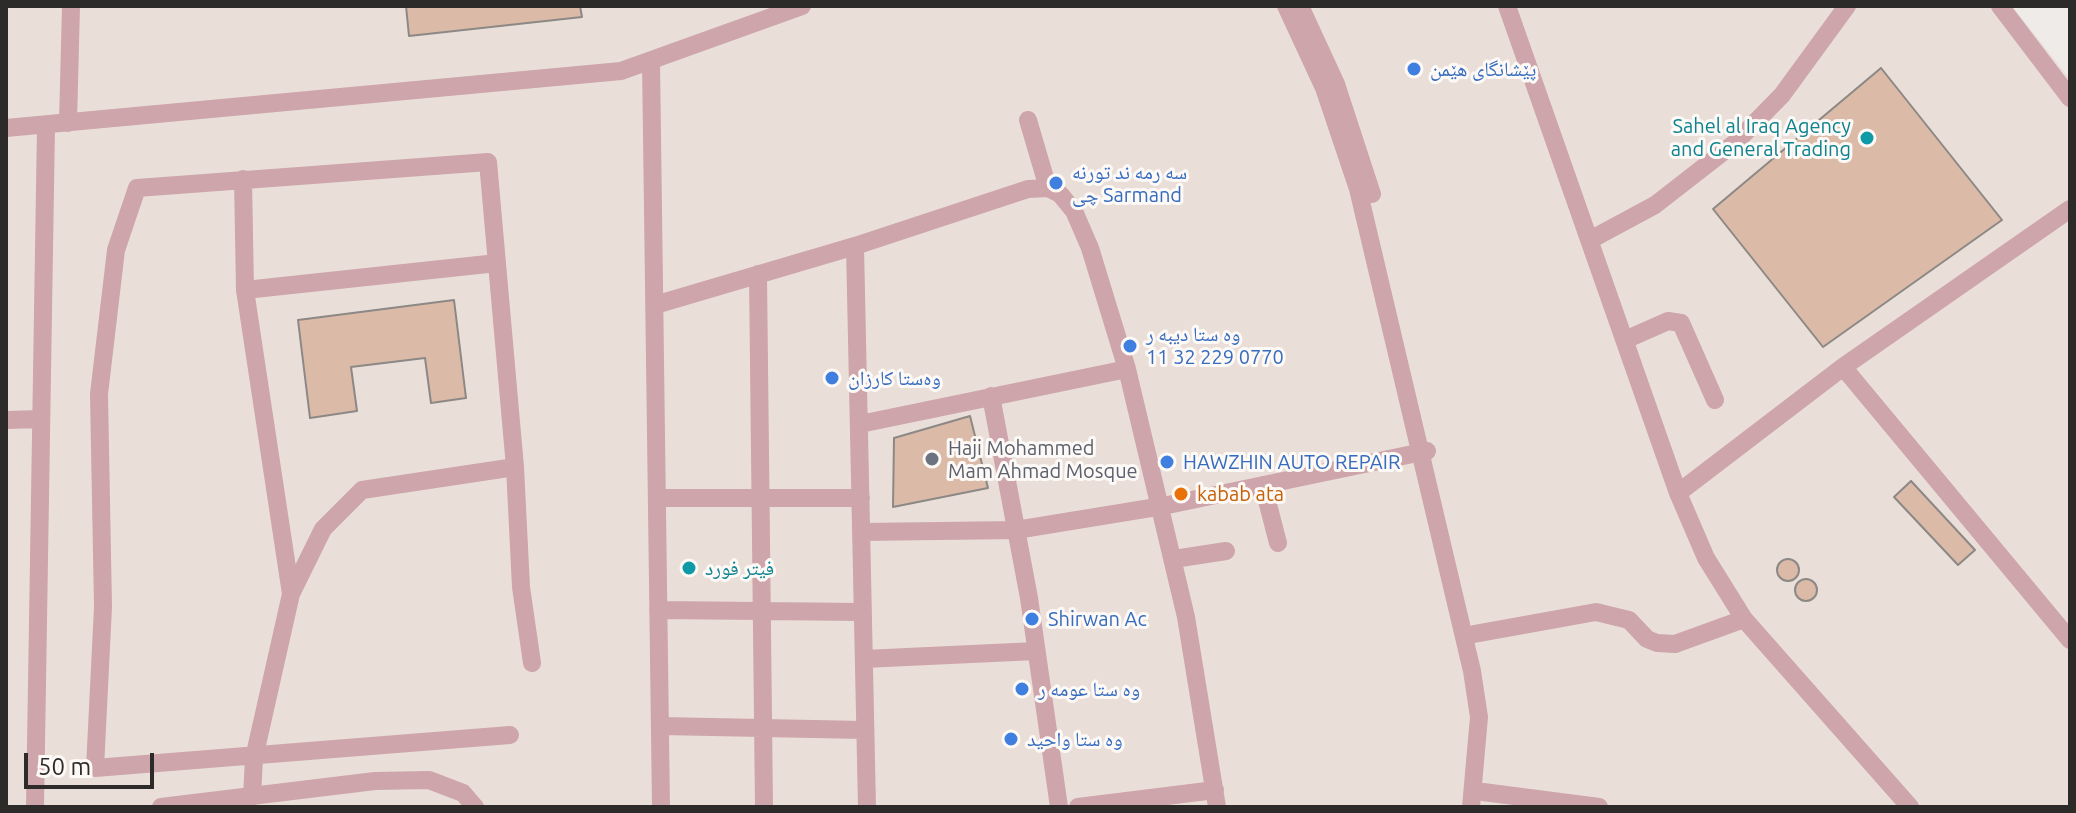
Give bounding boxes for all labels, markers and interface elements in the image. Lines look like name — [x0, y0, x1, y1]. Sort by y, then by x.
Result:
place label: پێشانگای هێمن — [1430, 57, 1536, 81]
marker: پێشانگای هێمن — [1405, 60, 1423, 78]
place label: Sahel al Iraq Agency and General Trading — [1671, 114, 1851, 161]
marker: Sahel al Iraq Agency and General Trading — [1858, 129, 1876, 147]
place label: سه رمه ند تورنه چی Sarmand — [1072, 160, 1187, 207]
marker: سه رمه ند تورنه چی Sarmand — [1047, 174, 1065, 192]
place label: وه ستا دیبه ر 11 32 229 0770 — [1146, 322, 1284, 369]
marker: وه ستا دیبه ر 11 32 229 0770 — [1121, 337, 1139, 355]
place label: وەستا کارزان — [848, 366, 941, 390]
marker: وەستا کارزان — [823, 369, 841, 387]
place label: Haji Mohammed Mam Ahmad Mosque — [948, 436, 1138, 483]
marker: Haji Mohammed Mam Ahmad Mosque — [923, 450, 941, 468]
place label: HAWZHIN AUTO REPAIR — [1183, 450, 1400, 474]
marker: HAWZHIN AUTO REPAIR — [1158, 453, 1176, 471]
place label: kabab ata — [1197, 482, 1284, 506]
marker: kabab ata — [1172, 485, 1190, 503]
place label: فيتر فورد — [705, 556, 774, 580]
marker: فيتر فورد — [680, 559, 698, 577]
place label: Shirwan Ac — [1048, 607, 1147, 631]
marker: Shirwan Ac — [1023, 610, 1041, 628]
place label: وه ستا عومه ر — [1038, 677, 1140, 701]
marker: وه ستا عومه ر — [1013, 680, 1031, 698]
place label: وه ستا واحید — [1027, 727, 1123, 751]
marker: وه ستا واحید — [1002, 730, 1020, 748]
scale bar — [28, 737, 158, 787]
text: 50 m — [38, 753, 91, 780]

